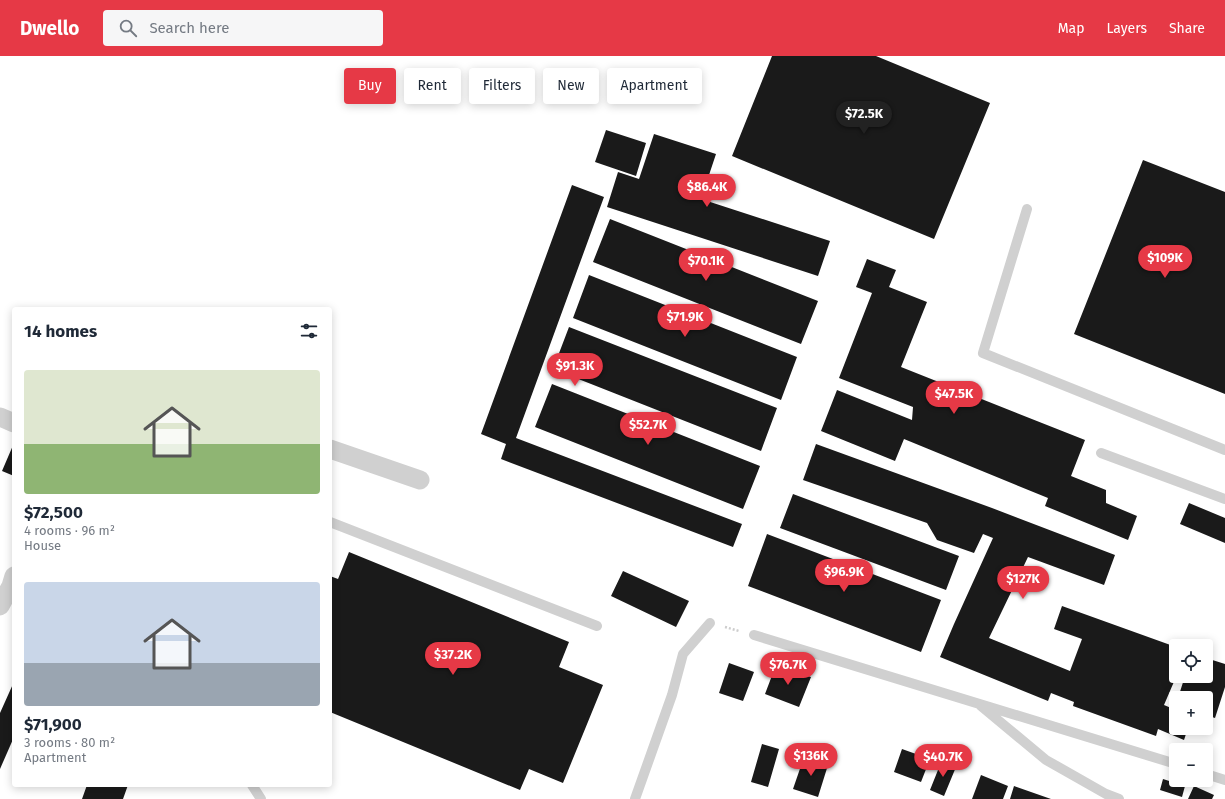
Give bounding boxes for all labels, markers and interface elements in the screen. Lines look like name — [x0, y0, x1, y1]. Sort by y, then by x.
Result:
search box — [103, 10, 383, 46]
text: Dwello — [20, 17, 79, 40]
icon: search — [117, 17, 139, 39]
text: Search here — [149, 19, 230, 37]
text: Map — [1058, 20, 1084, 37]
text: Layers — [1106, 20, 1147, 37]
text: Share — [1169, 20, 1205, 37]
chip: Buy — [344, 68, 396, 104]
chip: Rent — [404, 68, 461, 104]
chip: Filters — [469, 68, 535, 104]
chip: New — [543, 68, 599, 104]
chip: Apartment — [607, 68, 702, 104]
pin: $72.5K — [831, 101, 897, 135]
text: $72.5K — [845, 106, 883, 121]
pin: $86.4K — [674, 174, 740, 208]
text: $86.4K — [687, 179, 727, 194]
pin: $109K — [1137, 245, 1193, 279]
pin: $70.1K — [673, 248, 739, 282]
text: $109K — [1147, 250, 1183, 265]
text: $70.1K — [688, 253, 724, 268]
pin: $71.9K — [652, 304, 718, 338]
text: $71.9K — [666, 309, 704, 324]
icon: filters — [298, 320, 320, 342]
text: 14 homes — [24, 321, 97, 342]
pin: $91.3K — [542, 353, 608, 387]
text: $91.3K — [556, 358, 594, 373]
pin: $47.5K — [921, 381, 987, 415]
text: $47.5K — [935, 386, 973, 401]
icon: home — [136, 396, 208, 468]
pin: $52.7K — [615, 412, 681, 446]
text: $52.7K — [629, 417, 667, 432]
text: $72,500 — [24, 502, 83, 523]
text: 4 rooms · 96 m² — [24, 523, 115, 538]
text: House — [24, 538, 61, 553]
pin: $96.9K — [811, 559, 877, 593]
text: $96.9K — [824, 564, 864, 579]
pin: $127K — [995, 566, 1051, 600]
text: $127K — [1006, 571, 1040, 586]
icon: home — [136, 608, 208, 680]
map controls — [1169, 639, 1213, 787]
button: locate — [1169, 639, 1213, 683]
pin: $37.2K — [420, 642, 486, 676]
text: $37.2K — [434, 647, 472, 662]
pin: $76.7K — [755, 652, 821, 686]
text: $76.7K — [769, 657, 807, 672]
button: + — [1169, 691, 1213, 735]
text: $71,900 — [24, 714, 82, 735]
text: 3 rooms · 80 m² — [24, 735, 115, 750]
pin: $136K — [783, 743, 839, 777]
button: − — [1169, 743, 1213, 787]
pin: $40.7K — [910, 744, 976, 778]
text: $136K — [793, 748, 829, 763]
text: $40.7K — [923, 749, 963, 764]
text: Apartment — [24, 750, 86, 765]

